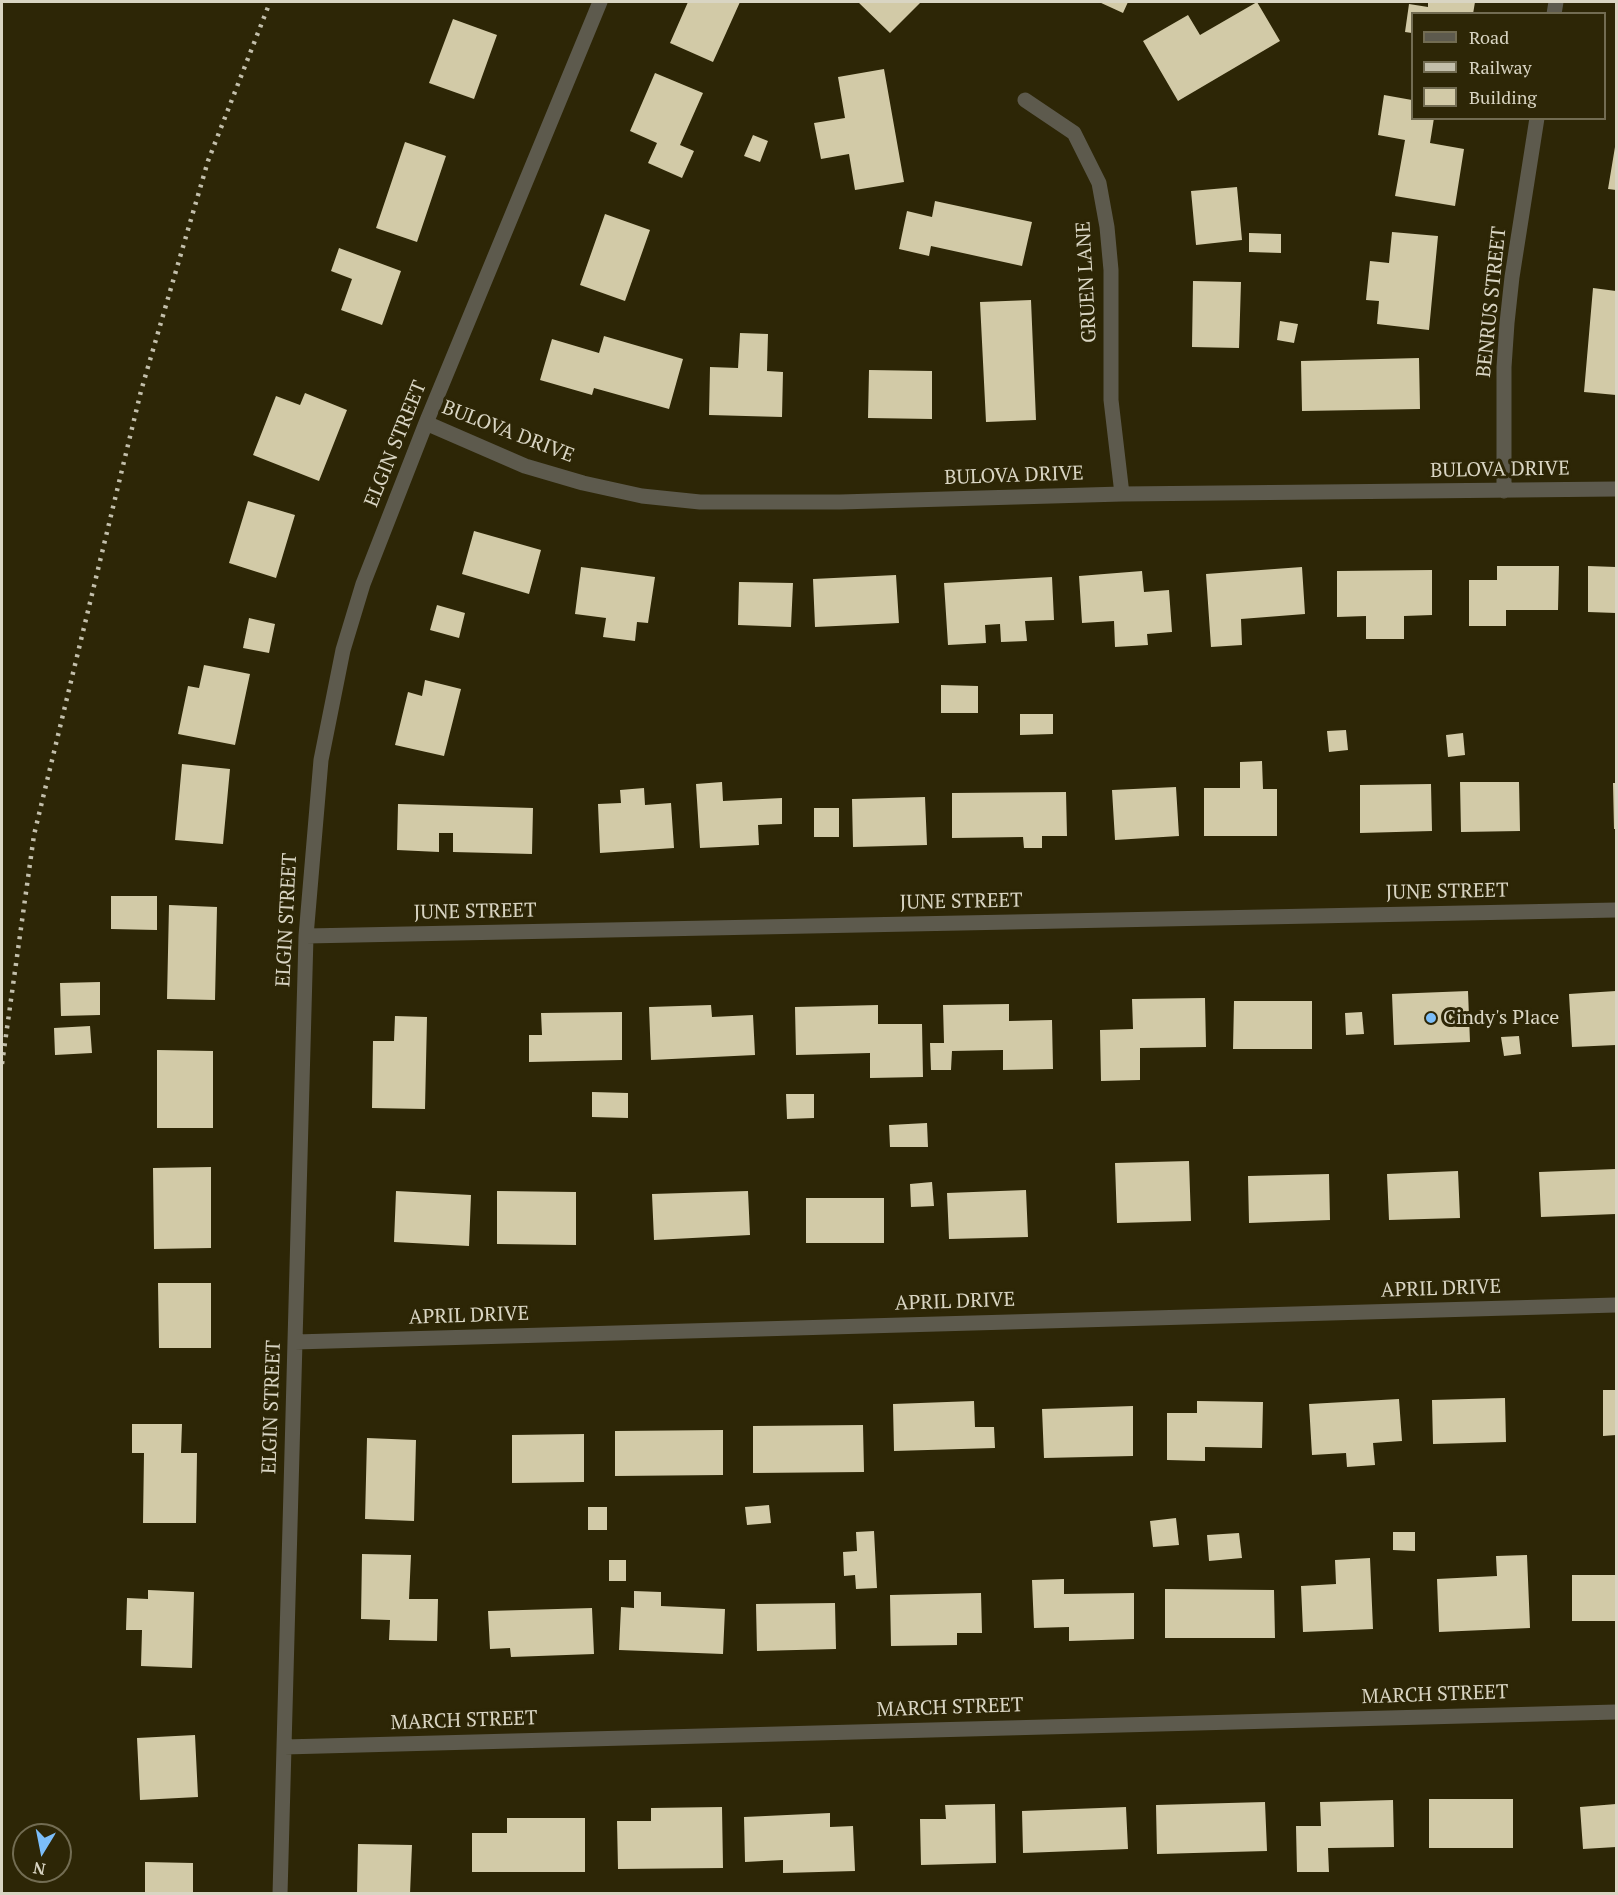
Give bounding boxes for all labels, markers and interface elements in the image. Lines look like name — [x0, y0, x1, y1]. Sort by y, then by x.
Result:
legend — [1411, 12, 1606, 120]
text: Road — [1469, 25, 1509, 49]
text: Railway — [1469, 55, 1532, 79]
text: Building — [1469, 85, 1537, 109]
street label: GRUEN LANE — [1072, 220, 1102, 344]
street label: BENRUS STREET — [1472, 225, 1512, 379]
street label: ELGIN STREET — [360, 377, 432, 511]
street label: BULOVA DRIVE — [439, 396, 577, 468]
street label: BULOVA DRIVE — [1430, 457, 1570, 483]
street label: BULOVA DRIVE — [944, 462, 1084, 490]
street label: ELGIN STREET — [272, 852, 302, 988]
street label: JUNE STREET — [1385, 879, 1509, 905]
street label: JUNE STREET — [899, 889, 1023, 915]
street label: JUNE STREET — [413, 899, 537, 925]
place label: Cindy's Place — [1443, 1006, 1559, 1030]
marker: Cindy's Place — [1424, 1011, 1438, 1025]
street label: APRIL DRIVE — [1380, 1275, 1502, 1303]
street label: APRIL DRIVE — [894, 1288, 1016, 1316]
street label: APRIL DRIVE — [408, 1302, 530, 1330]
street label: ELGIN STREET — [258, 1340, 286, 1474]
street label: MARCH STREET — [1361, 1680, 1509, 1710]
street label: MARCH STREET — [876, 1693, 1024, 1723]
street label: MARCH STREET — [390, 1706, 538, 1736]
north arrow — [12, 1823, 72, 1883]
text: N — [31, 1857, 47, 1881]

